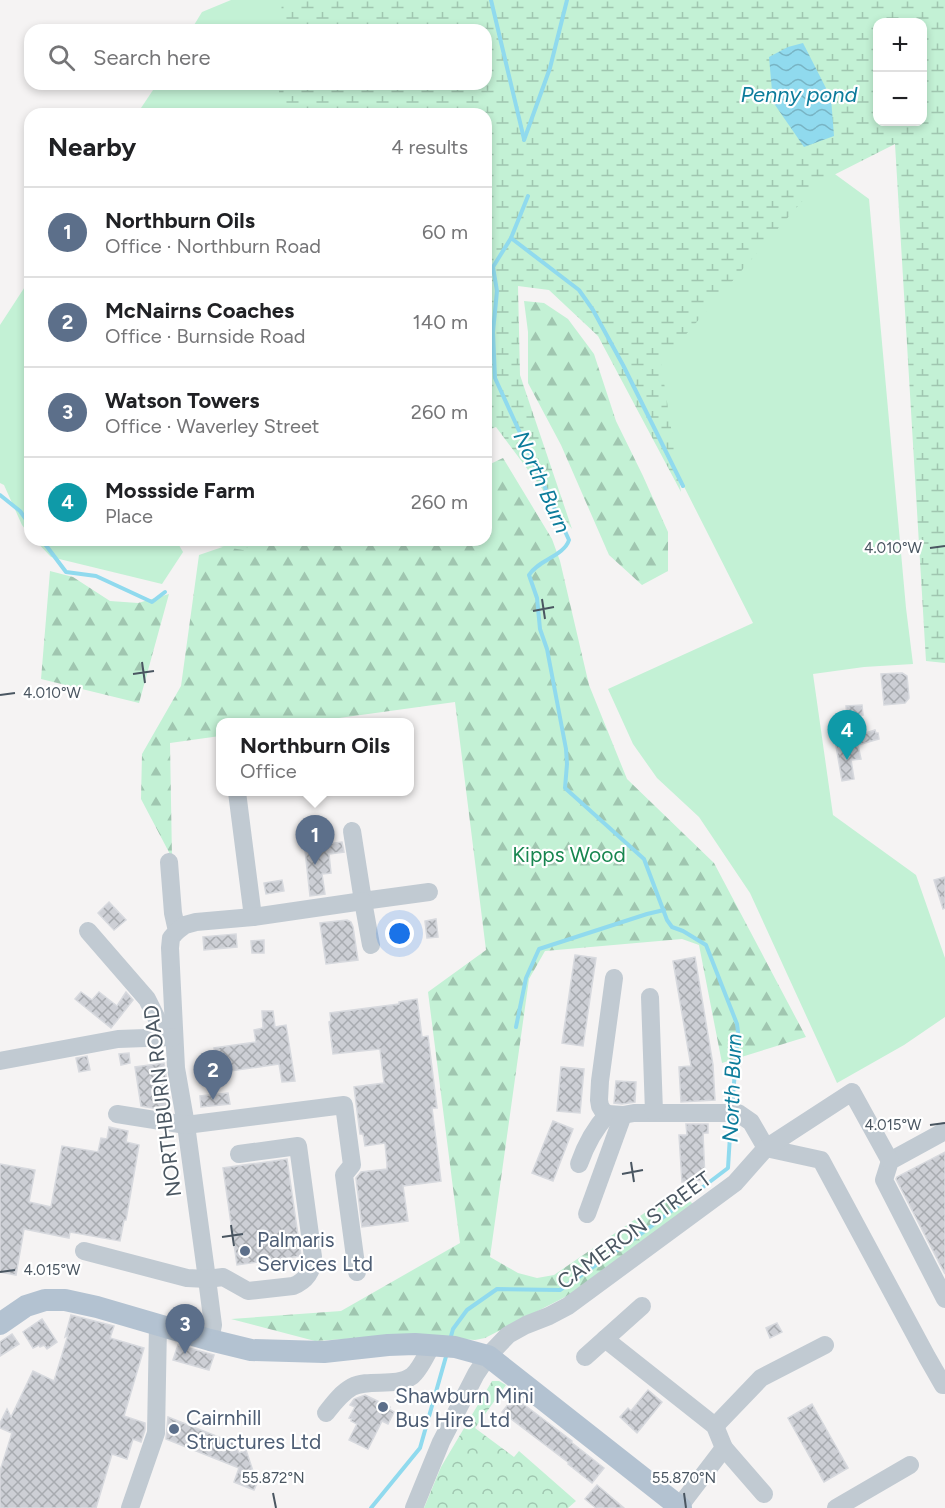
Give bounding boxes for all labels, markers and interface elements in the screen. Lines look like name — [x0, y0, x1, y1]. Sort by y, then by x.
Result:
map controls — [873, 18, 927, 126]
button: + — [873, 18, 927, 72]
search box — [24, 24, 492, 90]
icon: search — [45, 41, 78, 74]
text: Search here — [93, 44, 211, 71]
button: − — [873, 72, 927, 126]
water label: Penny pond — [741, 81, 859, 108]
text: Nearby — [48, 131, 136, 163]
text: 4 results — [391, 135, 468, 159]
text: Northburn Oils — [105, 207, 255, 234]
text: 1 — [63, 220, 72, 244]
text: 60 m — [422, 220, 468, 244]
text: Office · Northburn Road — [105, 234, 321, 258]
text: McNairns Coaches — [105, 297, 294, 324]
text: 2 — [62, 310, 73, 334]
text: 140 m — [413, 310, 468, 334]
text: Office · Burnside Road — [105, 324, 306, 348]
text: Watson Towers — [105, 387, 260, 414]
text: 3 — [62, 400, 73, 424]
text: 260 m — [411, 400, 468, 424]
text: Office · Waverley Street — [105, 414, 319, 438]
water label: North Burn — [507, 427, 577, 537]
text: Mossside Farm — [105, 477, 255, 504]
text: 4 — [61, 490, 74, 514]
text: 260 m — [411, 490, 468, 514]
text: Place — [105, 504, 153, 528]
text: 4.010°W — [864, 539, 922, 557]
text: 4.010°W — [23, 684, 81, 702]
pin: 4 — [828, 710, 866, 760]
popup — [216, 718, 414, 796]
text: Northburn Oils — [240, 732, 390, 759]
text: Office — [240, 759, 297, 783]
pin: 1 — [296, 816, 334, 865]
park label: Kipps Wood — [512, 842, 626, 867]
your location — [385, 919, 414, 948]
street label: NORTHBURN ROAD — [138, 1004, 186, 1198]
water label: North Burn — [717, 1033, 747, 1143]
pin: 2 — [194, 1050, 232, 1100]
text: 4.015°W — [865, 1116, 922, 1134]
street label: CAMERON STREET — [552, 1165, 716, 1294]
place label: Palmaris Services Ltd — [257, 1227, 373, 1276]
marker: Palmaris Services Ltd — [238, 1244, 252, 1258]
text: 4.015°W — [24, 1261, 81, 1279]
pin: 3 — [166, 1304, 204, 1354]
place label: Shawburn Mini Bus Hire Ltd — [395, 1383, 534, 1432]
marker: Shawburn Mini Bus Hire Ltd — [376, 1400, 390, 1414]
place label: Cairnhill Structures Ltd — [186, 1405, 321, 1454]
marker: Cairnhill Structures Ltd — [167, 1422, 181, 1436]
text: 55.872°N — [241, 1469, 305, 1487]
text: 55.870°N — [652, 1469, 716, 1487]

